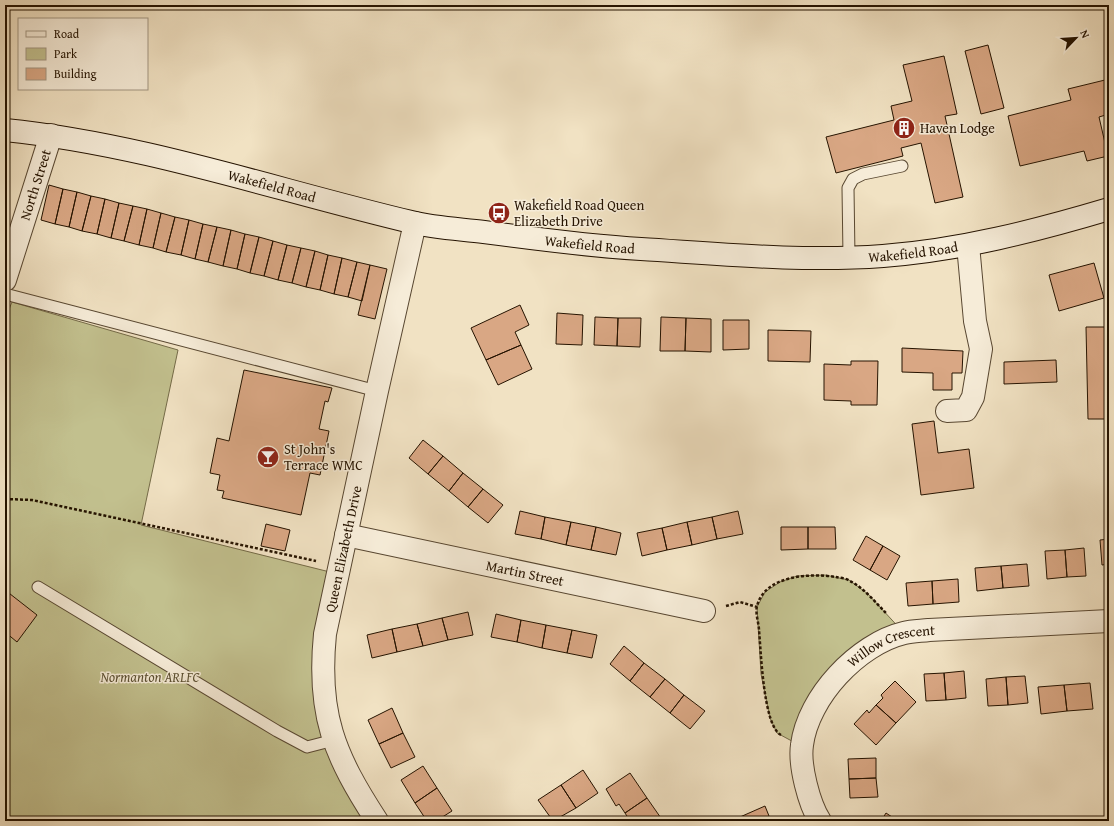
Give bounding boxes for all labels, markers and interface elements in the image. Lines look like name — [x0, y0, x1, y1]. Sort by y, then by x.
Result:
legend — [18, 18, 148, 90]
north arrow — [1056, 18, 1096, 58]
text: Road — [54, 25, 80, 42]
text: N — [1076, 27, 1094, 41]
text: Park — [54, 45, 78, 62]
text: Building — [54, 65, 97, 82]
building icon: Haven Lodge — [891, 115, 917, 141]
place label: Haven Lodge — [920, 118, 995, 138]
street label: North Street — [15, 147, 56, 223]
street label: Wakefield Road — [226, 164, 319, 207]
place label: Wakefield Road Queen Elizabeth Drive — [514, 195, 644, 231]
bus stop icon: Wakefield Road Queen Elizabeth Drive — [486, 200, 512, 226]
street label: Wakefield Road — [544, 230, 636, 259]
street label: Wakefield Road — [868, 236, 960, 267]
place label: St John's Terrace WMC — [284, 439, 363, 475]
bar icon: St John's Terrace WMC — [255, 444, 281, 470]
street label: Queen Elizabeth Drive — [320, 483, 367, 614]
street label: Martin Street — [484, 555, 566, 591]
street label: Willow Crescent — [843, 620, 935, 672]
park label: Normanton ARLFC — [101, 667, 201, 687]

